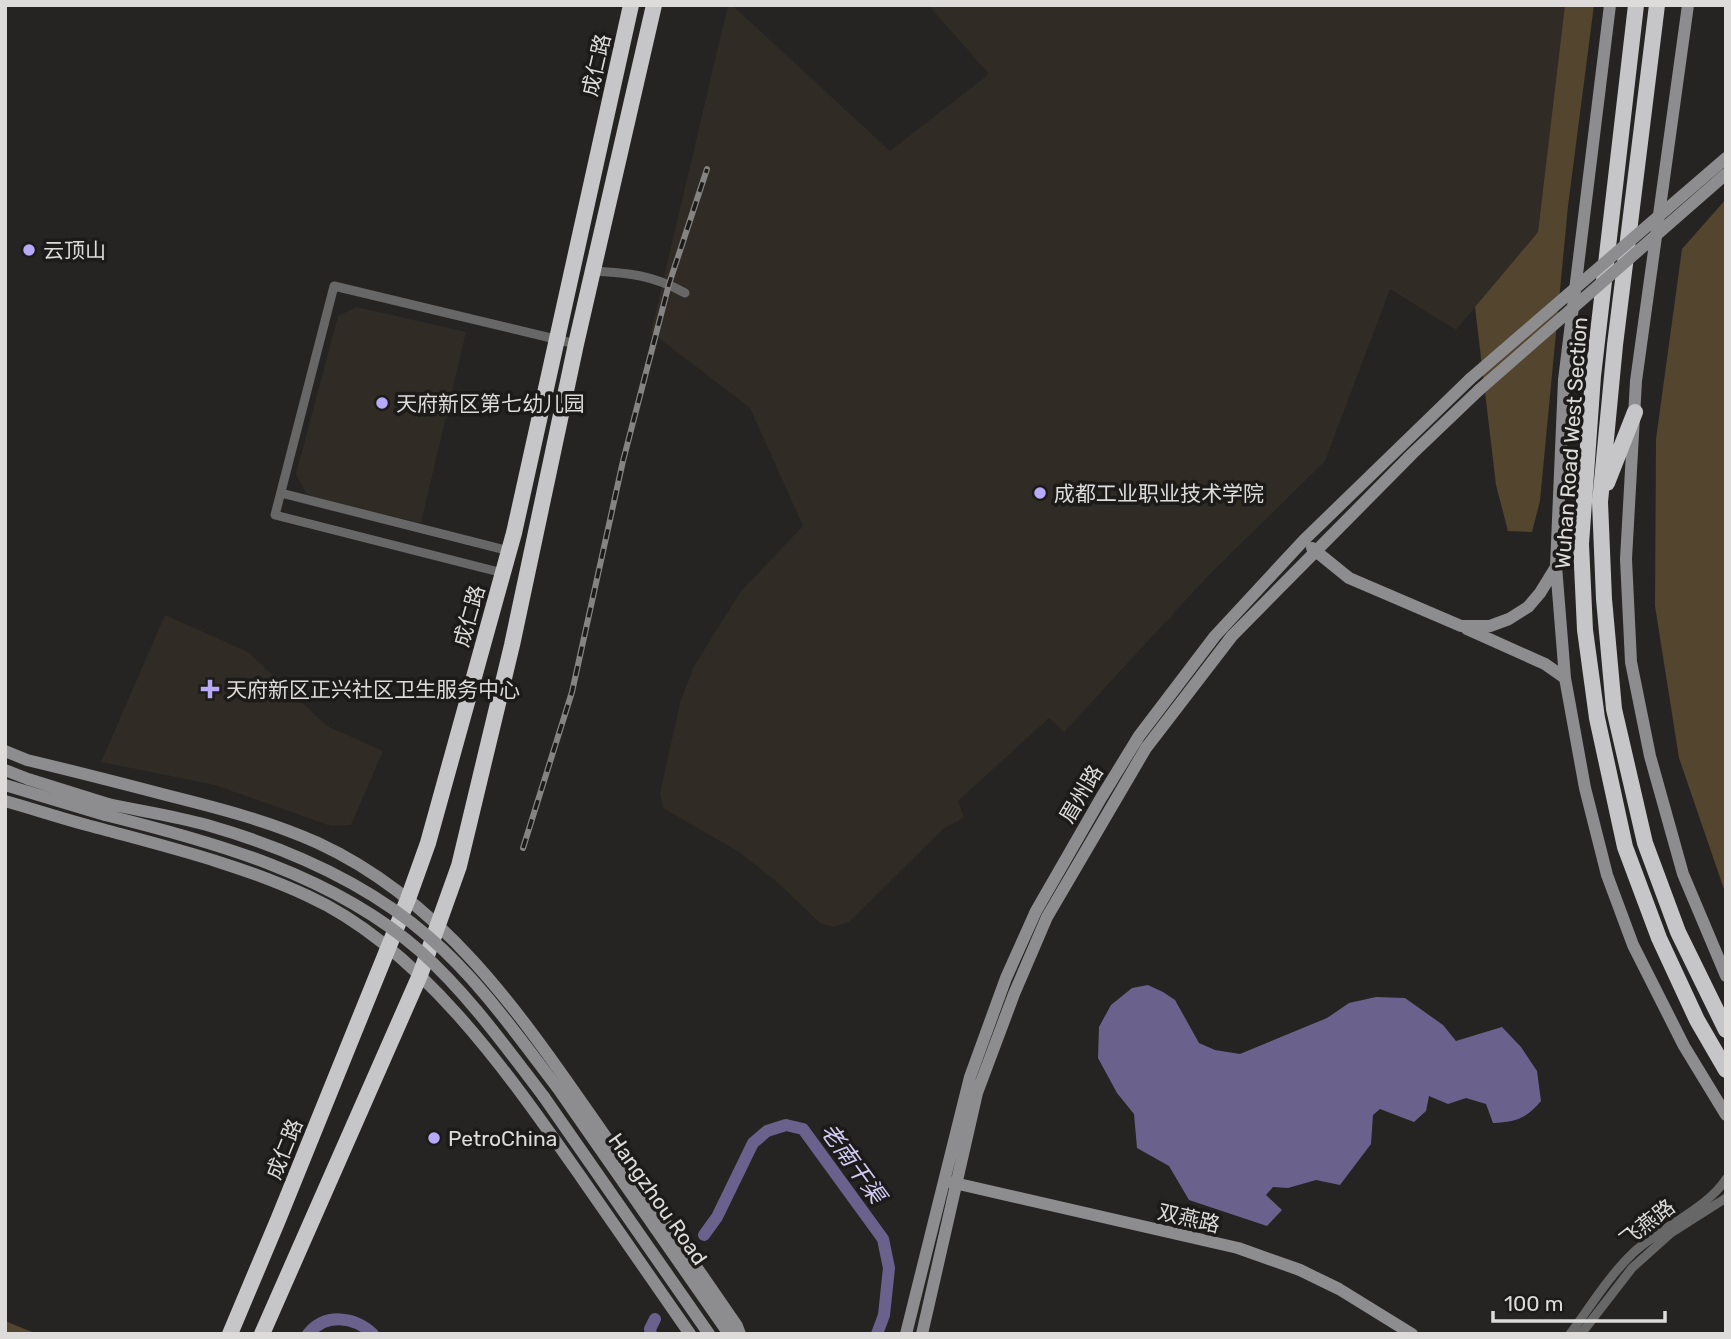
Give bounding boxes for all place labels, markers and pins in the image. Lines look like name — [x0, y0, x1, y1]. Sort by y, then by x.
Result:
place label: 云顶山 — [43, 238, 106, 263]
marker: 云顶山 — [21, 242, 37, 258]
place label: 天府新区第七幼儿园 — [396, 391, 585, 416]
marker: 天府新区第七幼儿园 — [374, 395, 390, 411]
place label: 成都工业职业技术学院 — [1054, 481, 1264, 506]
marker: 成都工业职业技术学院 — [1032, 485, 1048, 501]
place label: 天府新区正兴社区卫生服务中心 — [226, 677, 520, 702]
marker: 天府新区正兴社区卫生服务中心 — [200, 679, 220, 699]
place label: PetroChina — [448, 1126, 557, 1151]
marker: PetroChina — [426, 1130, 442, 1146]

